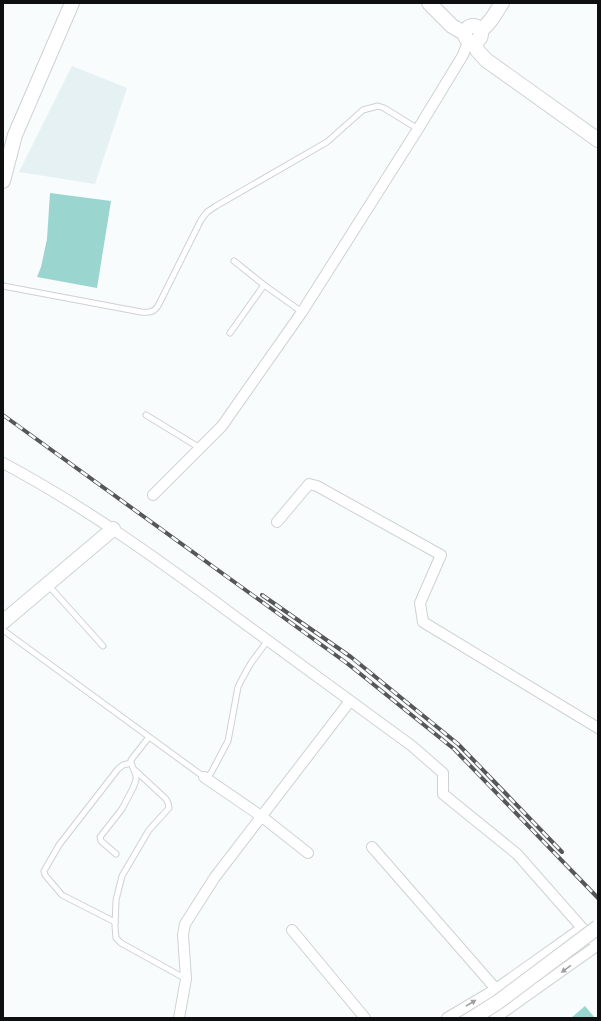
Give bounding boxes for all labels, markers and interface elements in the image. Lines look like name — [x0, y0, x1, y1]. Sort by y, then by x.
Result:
one-way arrow — [561, 964, 572, 973]
one-way arrow — [465, 1000, 477, 1007]

